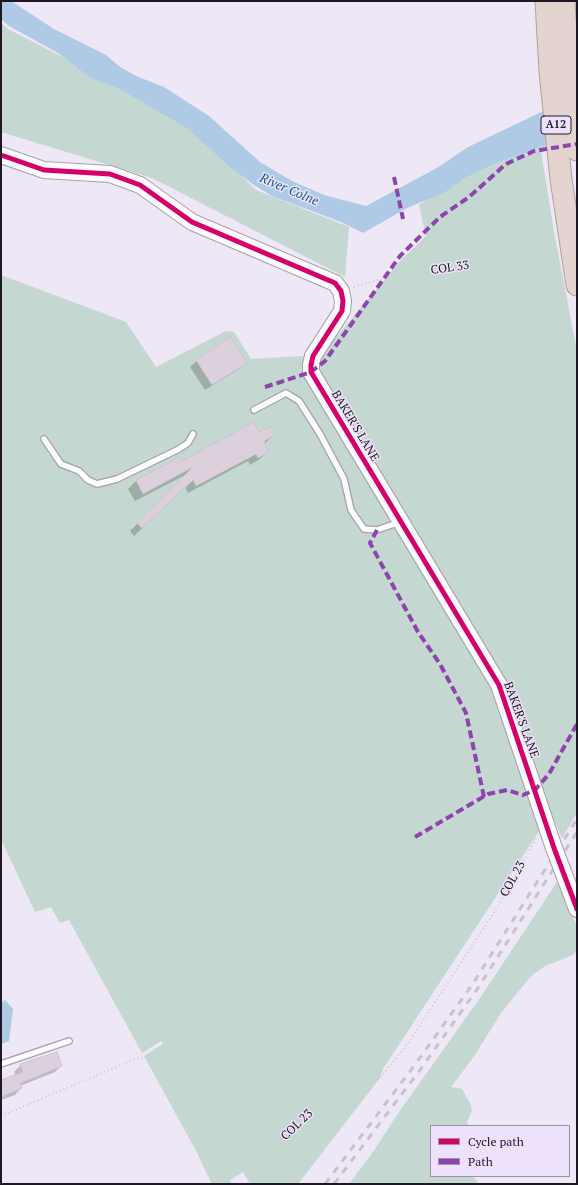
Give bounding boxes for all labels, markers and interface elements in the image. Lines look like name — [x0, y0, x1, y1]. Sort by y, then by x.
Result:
road number: A12 — [541, 116, 571, 134]
water label: River Colne — [257, 171, 321, 209]
street label: COL 33 — [430, 258, 470, 278]
street label: BAKER'S LANE — [328, 388, 382, 464]
street label: BAKER'S LANE — [501, 680, 541, 760]
street label: COL 23 — [497, 859, 529, 899]
street label: COL 23 — [278, 1106, 316, 1144]
legend — [430, 1125, 570, 1177]
text: Cycle path — [468, 1134, 524, 1149]
text: Path — [468, 1154, 493, 1169]

